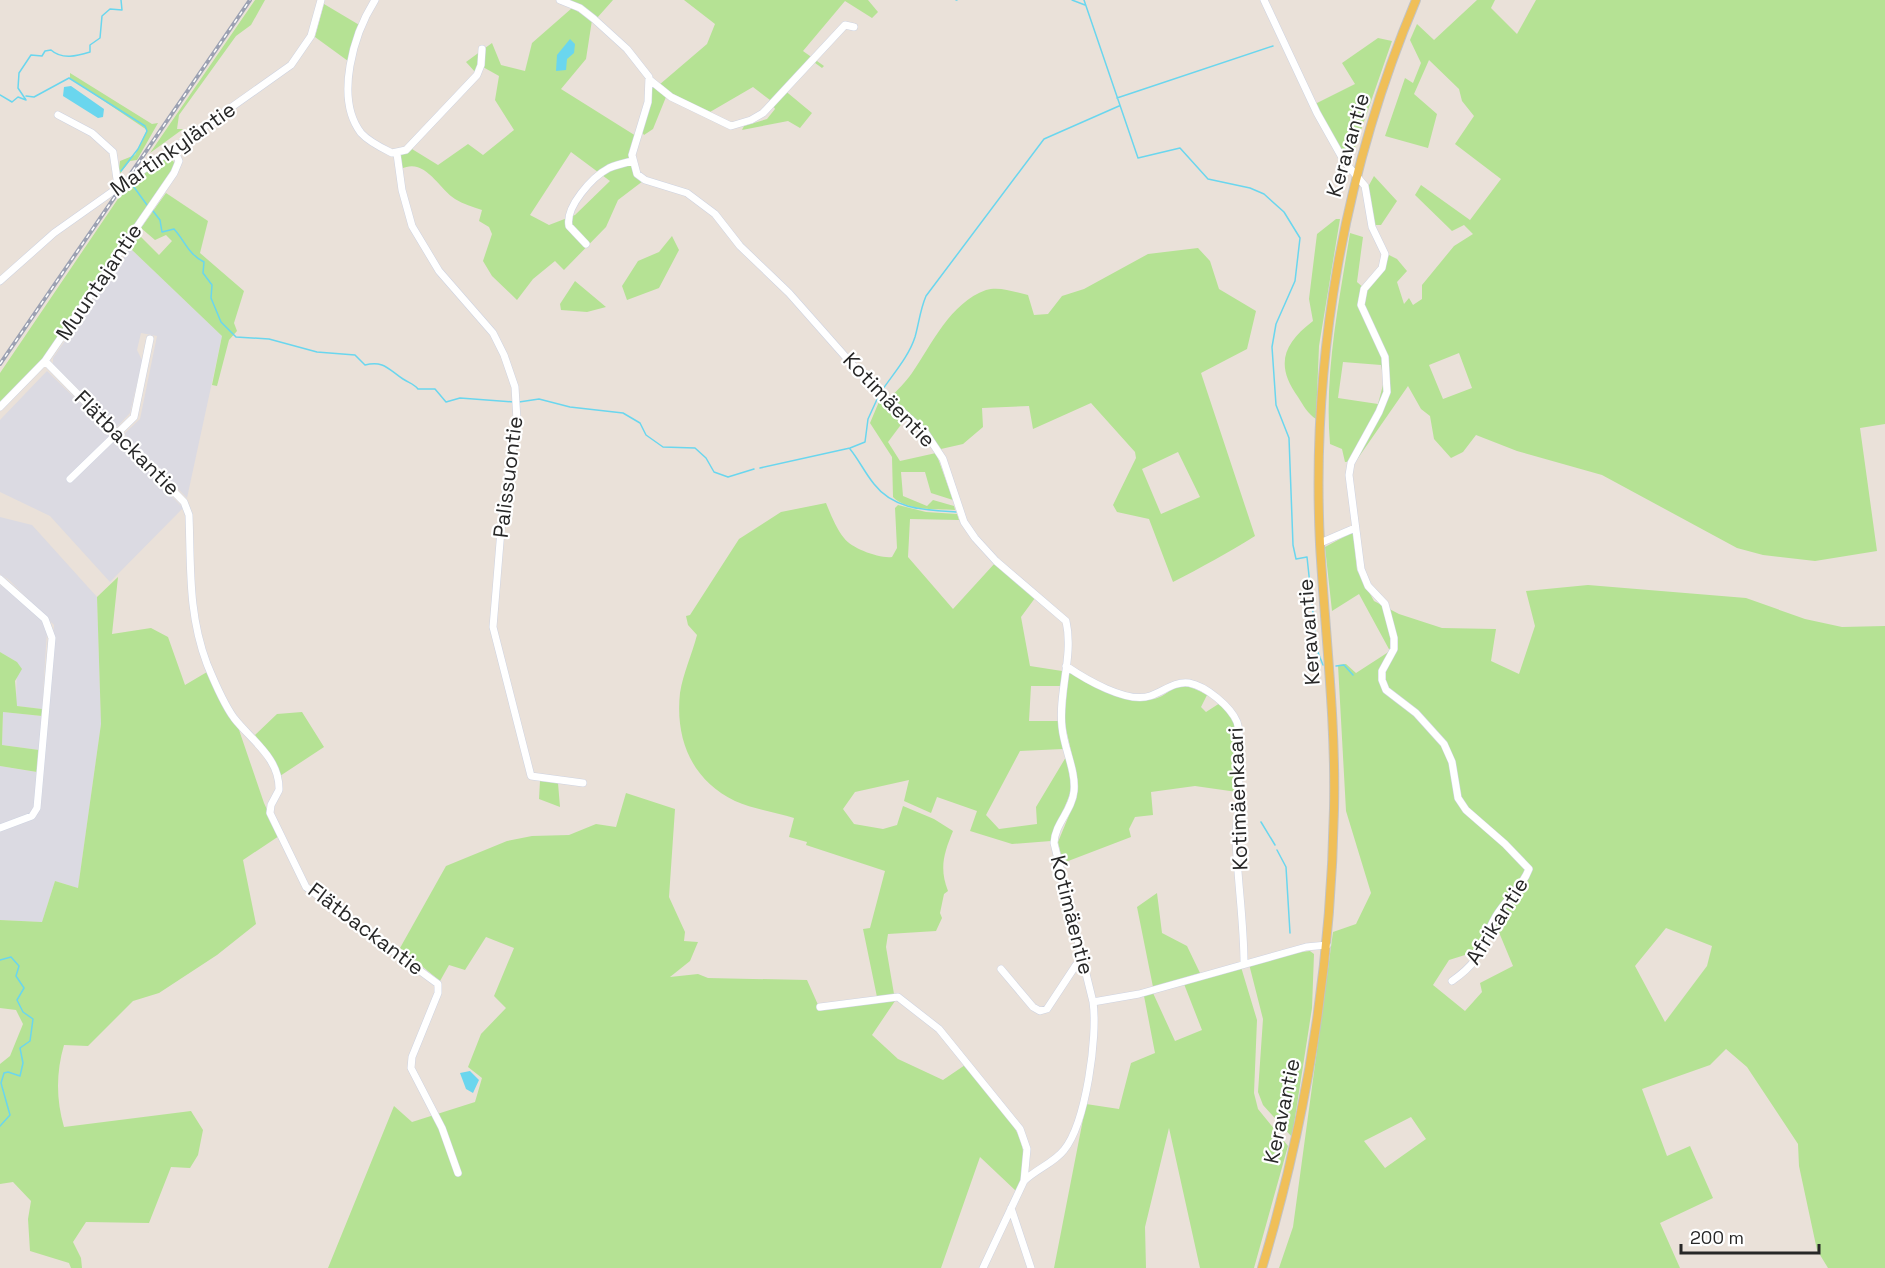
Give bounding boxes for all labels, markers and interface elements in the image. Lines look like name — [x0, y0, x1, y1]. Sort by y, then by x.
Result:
street label: Keravantie — [1320, 90, 1375, 200]
street label: Martinkyläntie — [105, 95, 241, 202]
street label: Muuntajantie — [50, 218, 148, 345]
street label: Kotimäentie — [837, 346, 941, 453]
street label: Flätbackantie — [69, 384, 186, 501]
street label: Palissuontie — [487, 414, 528, 539]
street label: Keravantie — [1291, 578, 1326, 686]
street label: Kotimäenkaari — [1222, 727, 1253, 871]
street label: Kotimäentie — [1045, 852, 1100, 977]
street label: Afrikantie — [1459, 872, 1534, 970]
street label: Flätbackantie — [303, 876, 430, 981]
street label: Keravantie — [1257, 1056, 1306, 1166]
scale bar — [1681, 1217, 1819, 1255]
text: 200 m — [1690, 1226, 1744, 1249]

